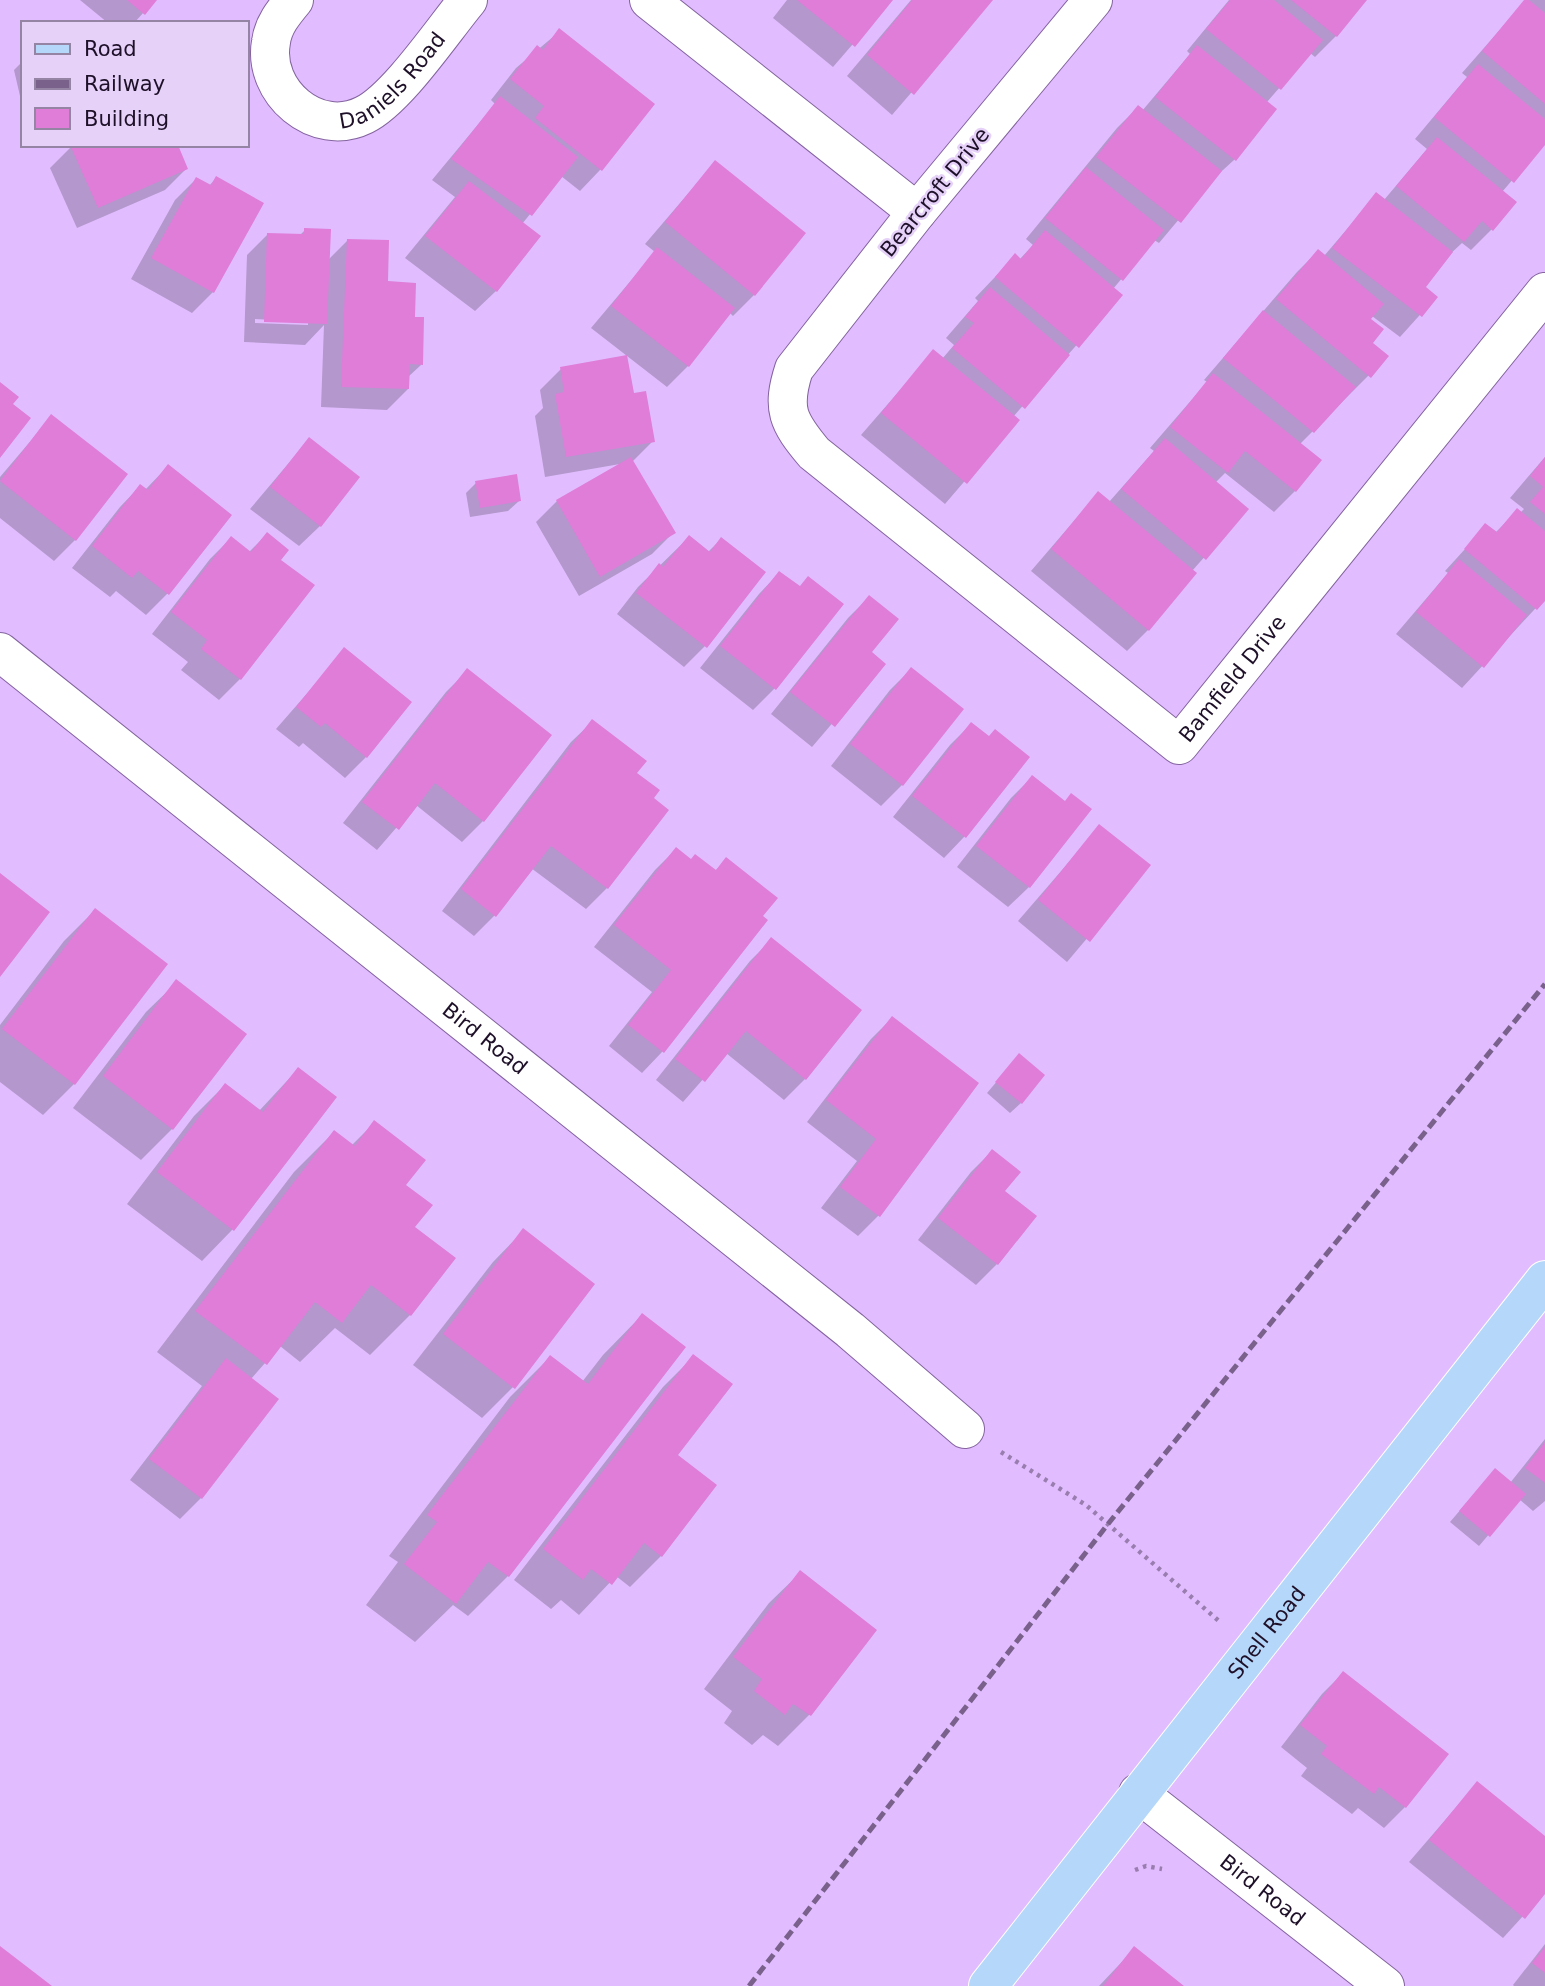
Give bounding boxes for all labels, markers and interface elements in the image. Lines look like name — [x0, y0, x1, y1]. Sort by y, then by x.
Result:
legend — [21, 21, 248, 147]
street label: Daniels Road — [337, 28, 450, 134]
text: Road — [84, 37, 137, 61]
text: Railway — [84, 72, 165, 96]
text: Building — [84, 107, 169, 131]
street label: Bearcroft Drive — [876, 123, 994, 261]
street label: Bamfield Drive — [1174, 611, 1291, 747]
street label: Bird Road — [438, 998, 532, 1080]
street label: Shell Road — [1223, 1582, 1310, 1684]
street label: Bird Road — [1215, 1850, 1310, 1931]

